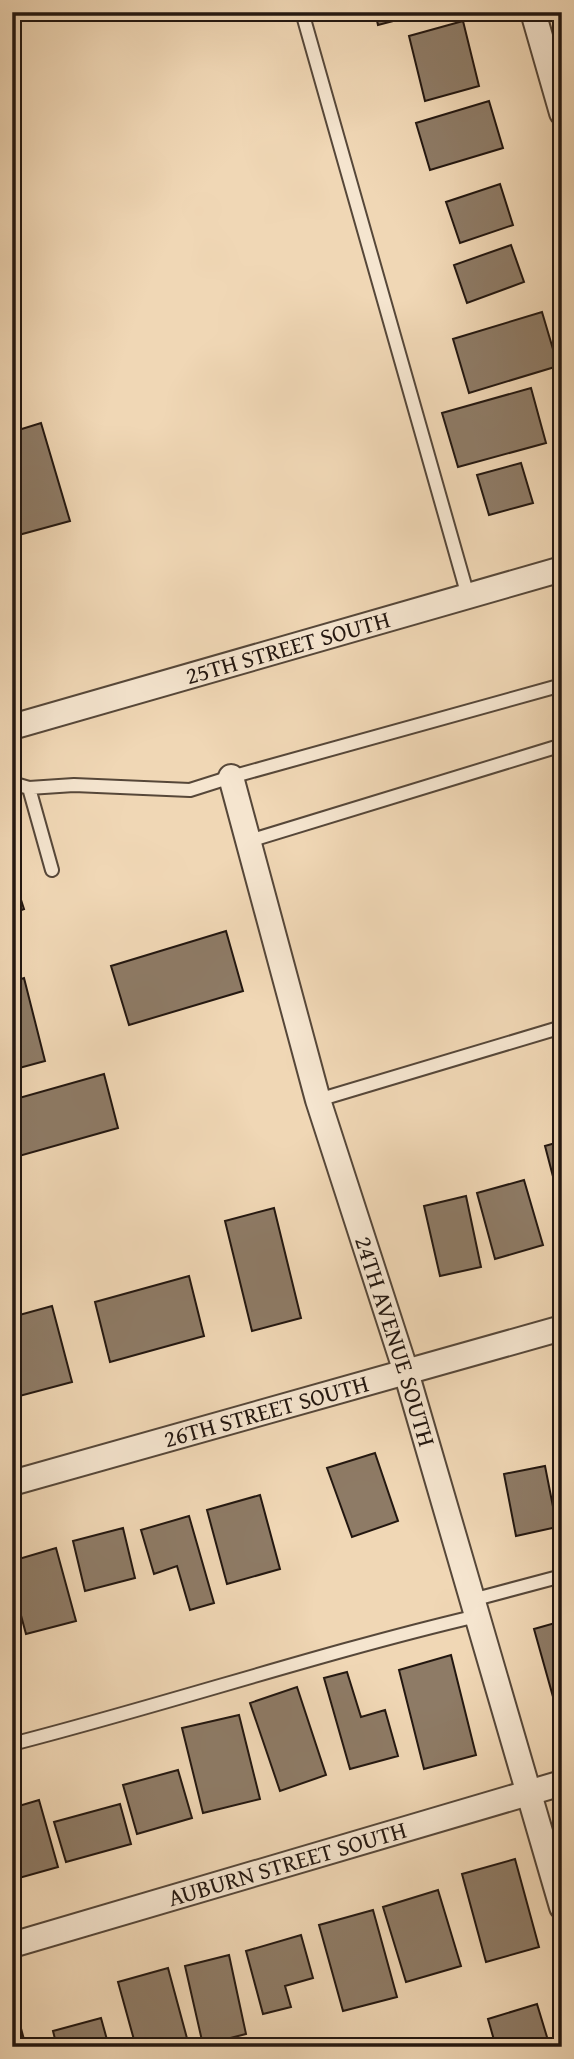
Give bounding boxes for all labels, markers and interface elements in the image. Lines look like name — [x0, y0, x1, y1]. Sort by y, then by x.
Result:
street label: 25TH STREET SOUTH — [181, 601, 394, 693]
street label: 24TH AVENUE SOUTH — [346, 1232, 445, 1451]
street label: 26TH STREET SOUTH — [160, 1365, 372, 1456]
street label: AUBURN STREET SOUTH — [164, 1812, 411, 1915]

